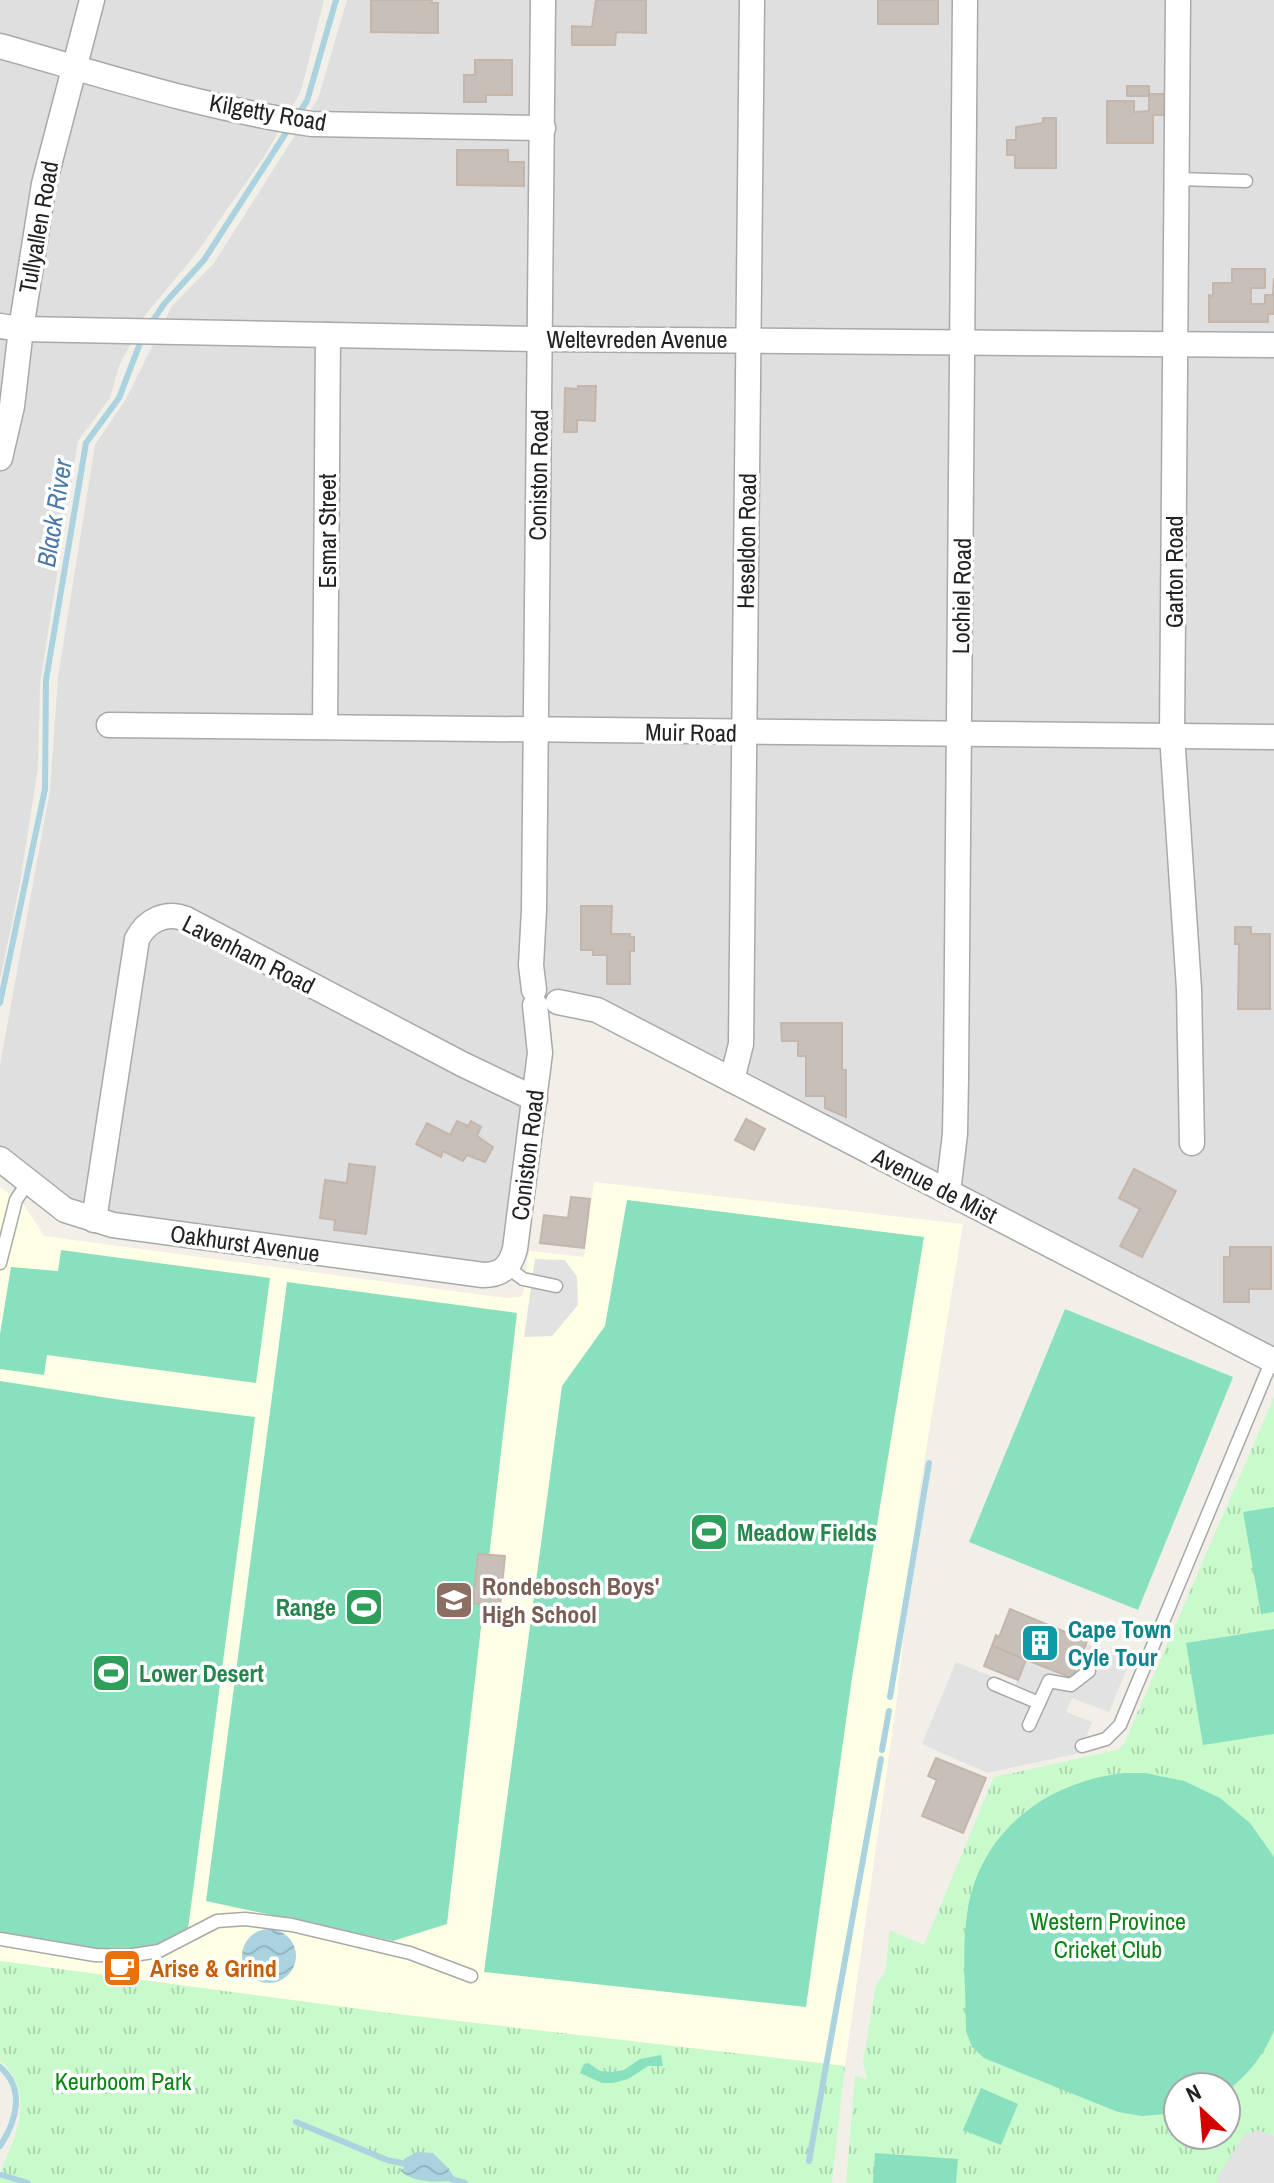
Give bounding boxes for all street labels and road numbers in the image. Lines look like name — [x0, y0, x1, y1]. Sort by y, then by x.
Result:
street label: Kilgetty Road — [207, 86, 329, 138]
street label: Tullyallen Road — [11, 158, 65, 296]
street label: Weltevreden Avenue — [547, 323, 727, 355]
street label: Coniston Road — [521, 409, 555, 541]
street label: Esmar Street — [311, 473, 343, 588]
street label: Heseldon Road — [729, 473, 763, 609]
street label: Garton Road — [1158, 516, 1190, 628]
street label: Lochiel Road — [944, 538, 978, 654]
street label: Muir Road — [645, 715, 737, 749]
street label: Lavenham Road — [177, 907, 321, 1001]
street label: Coniston Road — [503, 1088, 551, 1222]
street label: Avenue de Mist — [866, 1139, 1004, 1230]
street label: Oakhurst Avenue — [168, 1217, 322, 1269]

